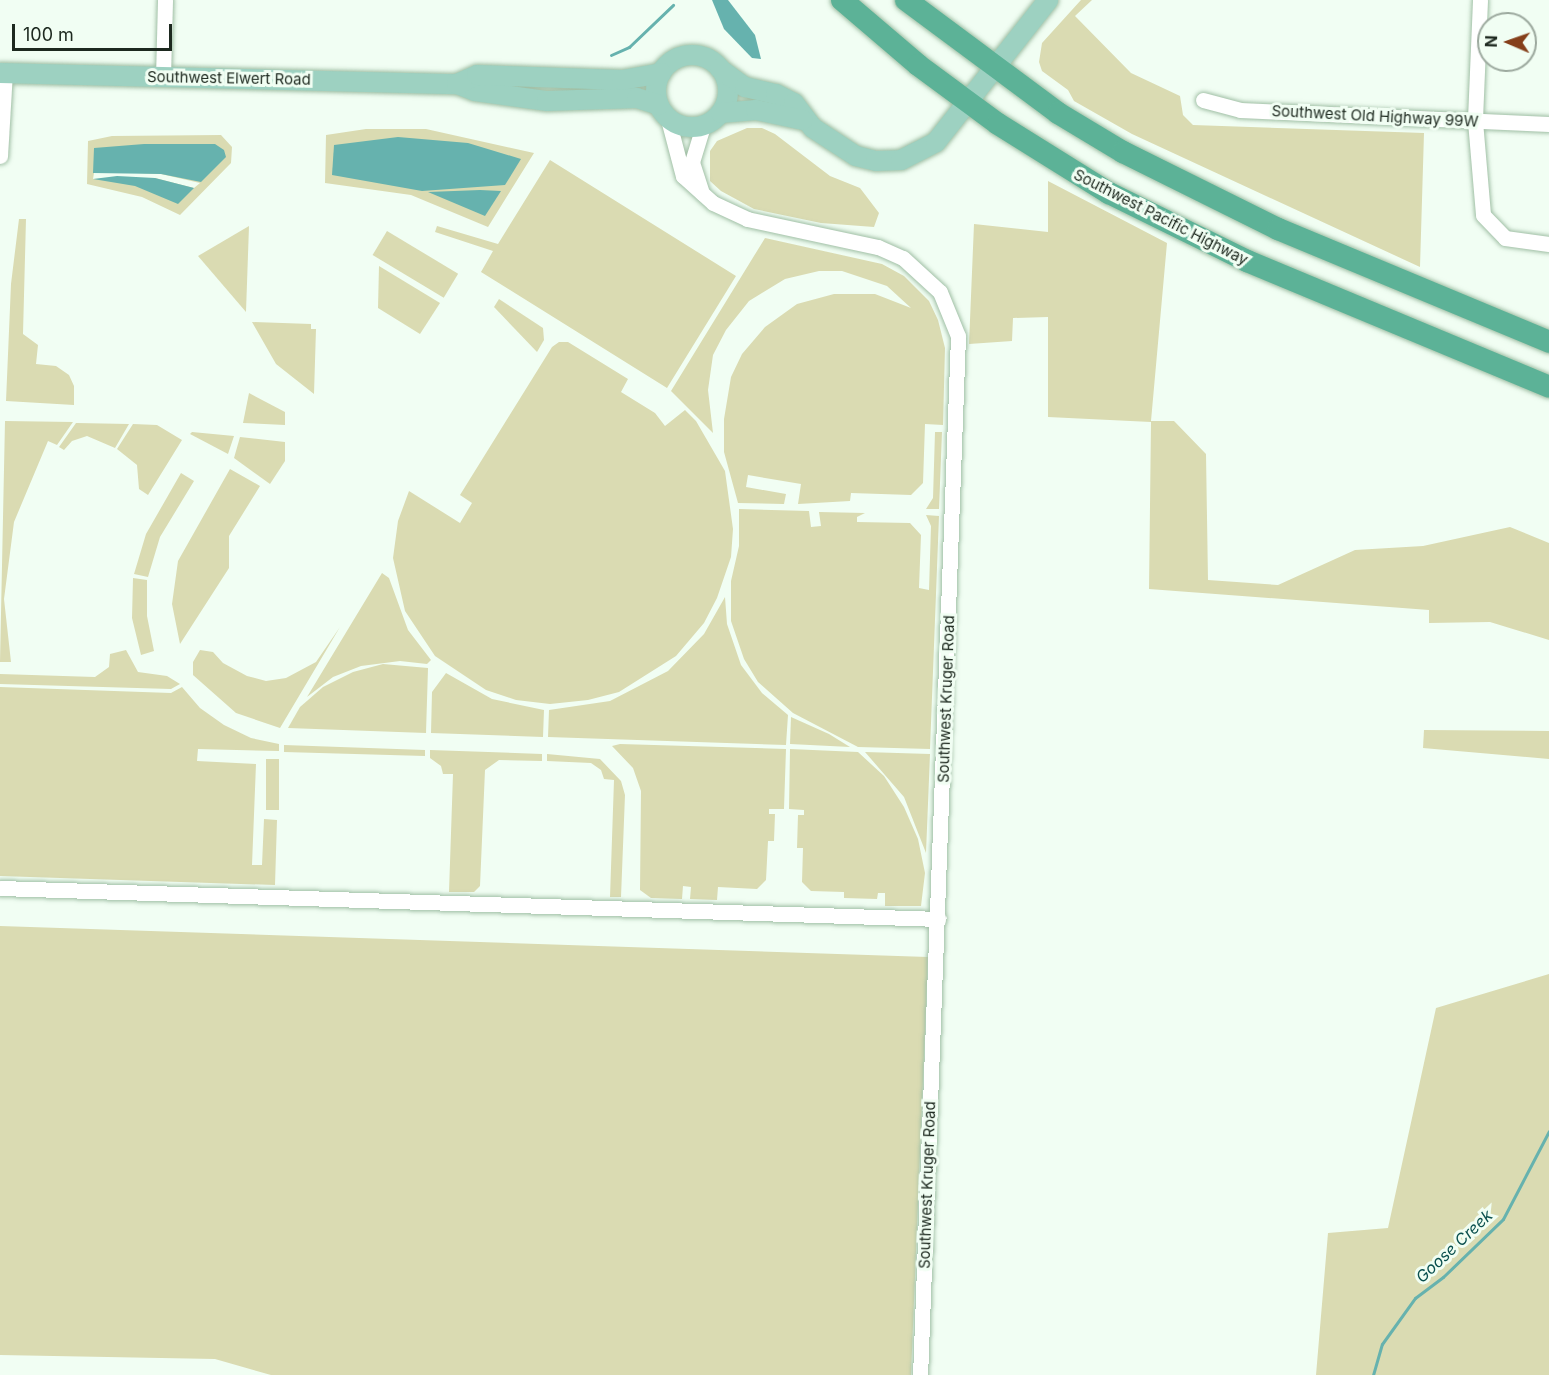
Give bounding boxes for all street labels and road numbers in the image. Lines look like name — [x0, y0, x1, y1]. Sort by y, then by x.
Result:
street label: Southwest Elwert Road — [147, 68, 311, 88]
street label: Southwest Old Highway 99W — [1271, 102, 1479, 130]
street label: Southwest Pacific Highway — [1071, 165, 1251, 269]
street label: Southwest Kruger Road — [934, 615, 958, 783]
street label: Southwest Kruger Road — [915, 1101, 939, 1269]

